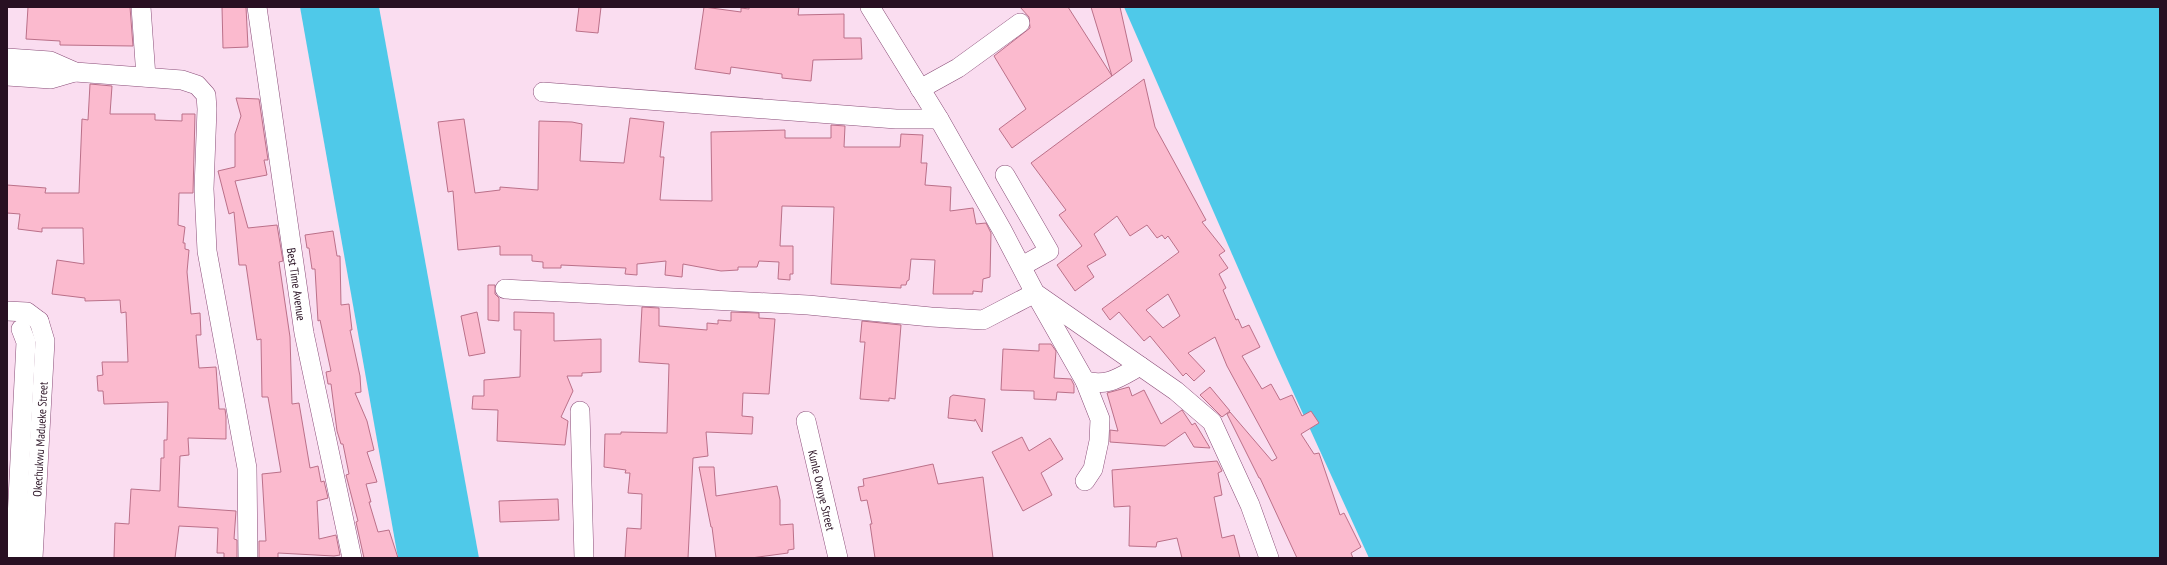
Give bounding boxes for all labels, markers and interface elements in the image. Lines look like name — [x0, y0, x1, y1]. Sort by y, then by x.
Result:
street label: Best Time Avenue — [284, 247, 310, 322]
street label: Okechukwu Madueke Street — [29, 381, 50, 497]
street label: Kunle Owuye Street — [805, 448, 839, 533]

